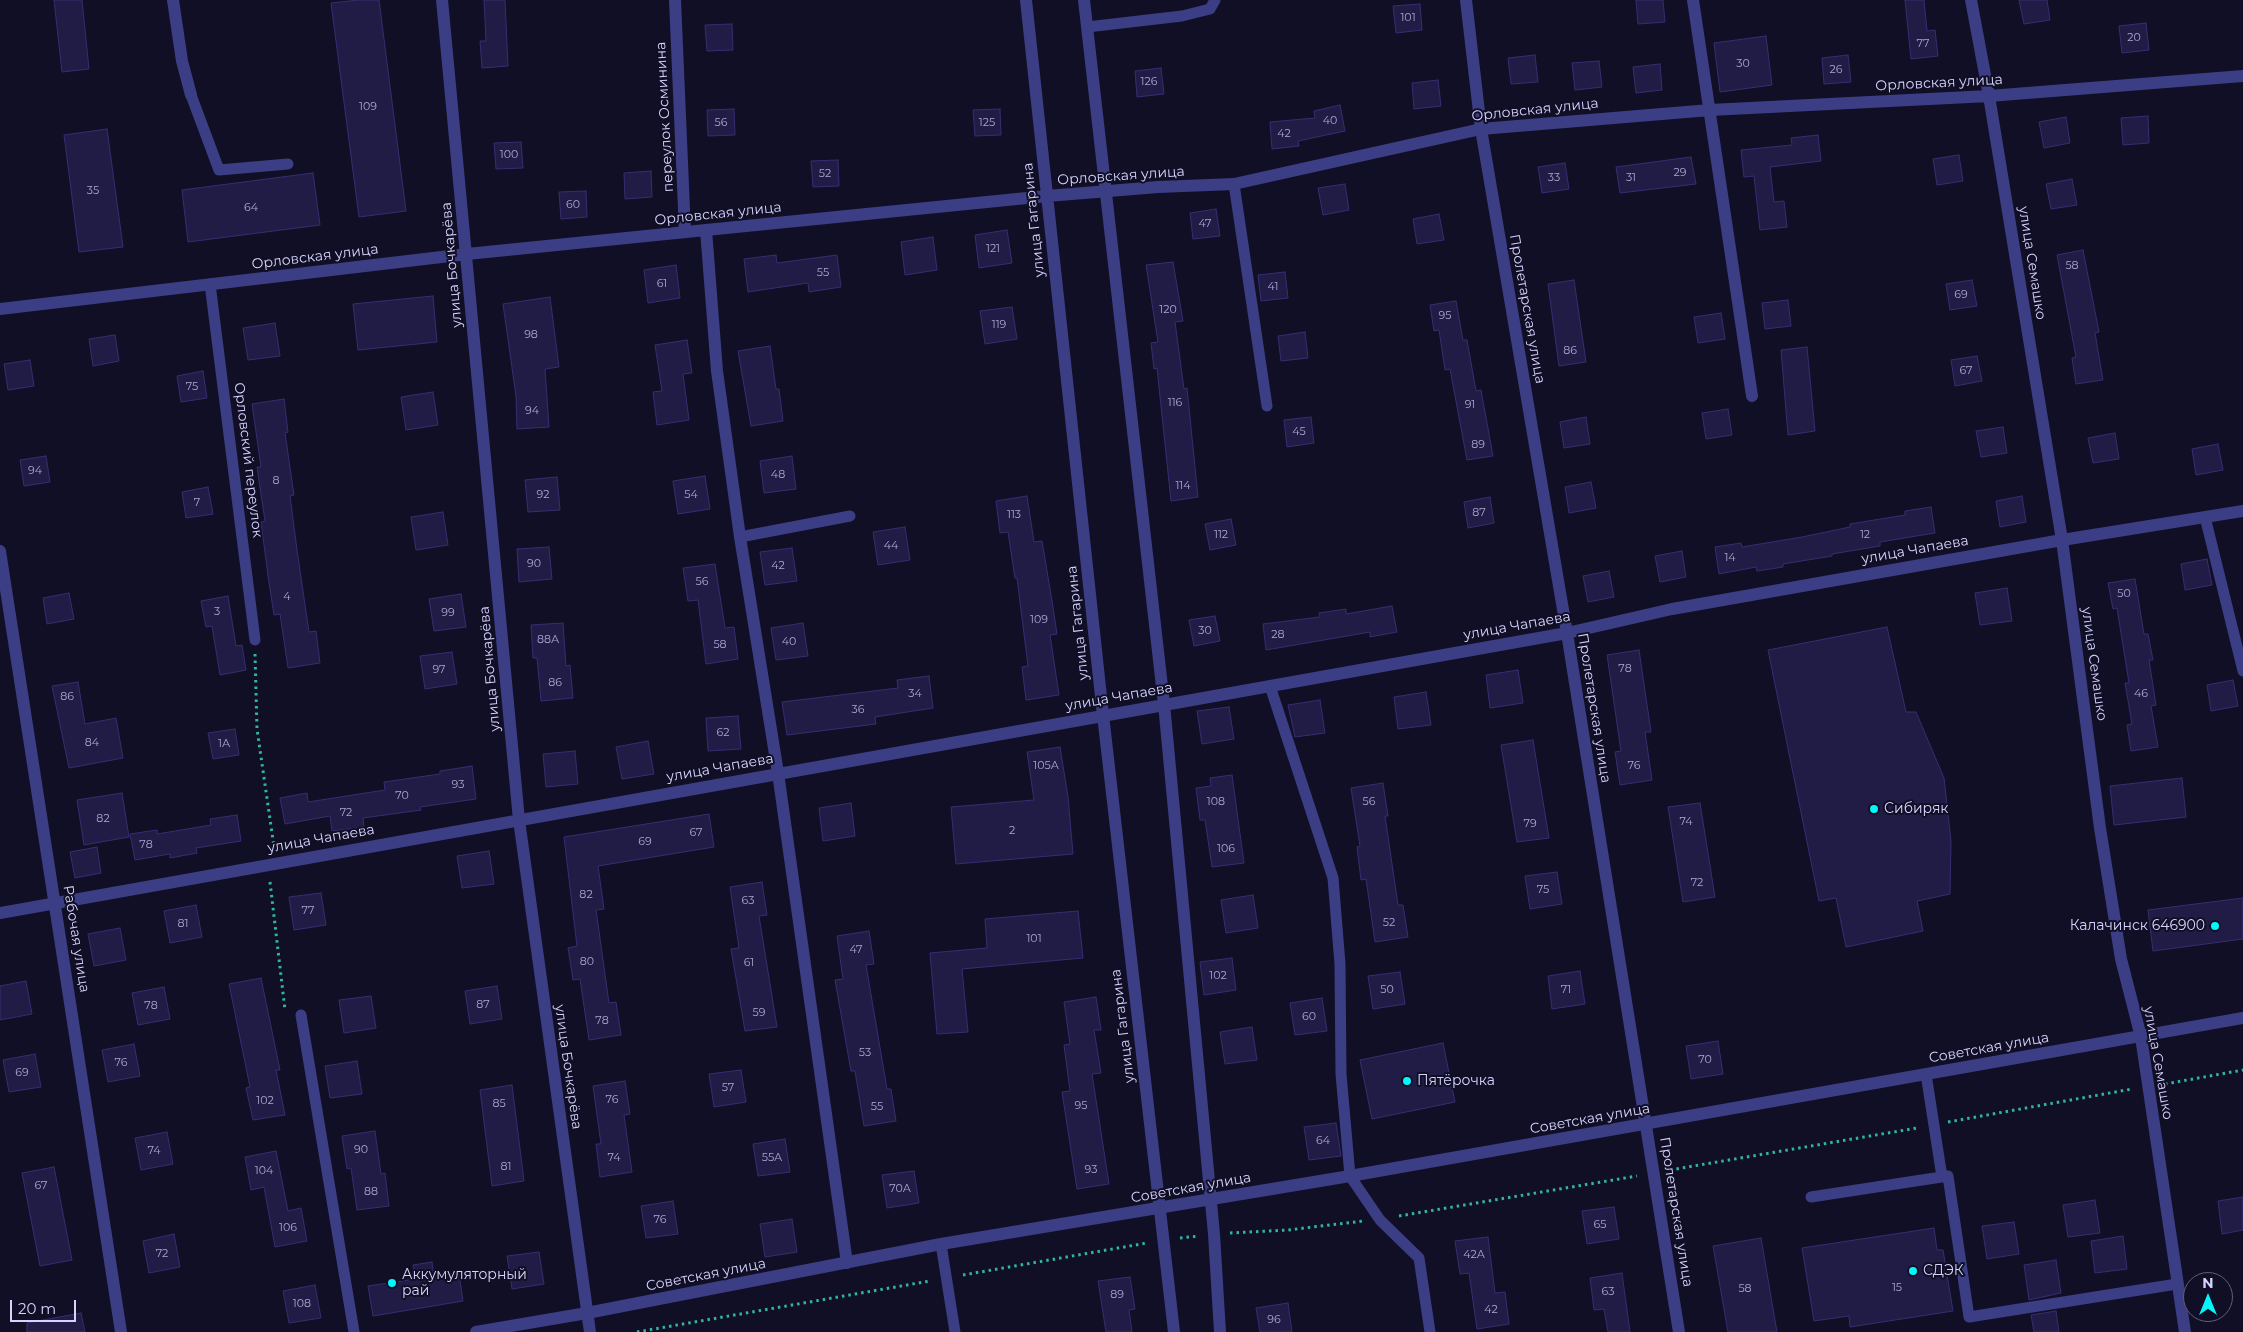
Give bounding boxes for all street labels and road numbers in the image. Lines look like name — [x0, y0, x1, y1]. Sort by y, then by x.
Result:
street label: переулок Осминина — [653, 41, 677, 193]
street label: Орловская улица — [1875, 71, 2003, 95]
street label: Орловская улица — [1471, 95, 1599, 125]
street label: улица Гагарина — [1020, 162, 1048, 278]
street label: Орловская улица — [1057, 163, 1185, 189]
street label: Орловская улица — [654, 199, 782, 229]
street label: улица Бочкарёва — [438, 202, 466, 328]
street label: улица Семашко — [2015, 205, 2049, 321]
street label: Пролетарская улица — [1506, 233, 1548, 385]
street label: Орловская улица — [251, 241, 379, 273]
street label: Орловский переулок — [230, 381, 266, 539]
street label: улица Чапаева — [1860, 532, 1970, 568]
street label: улица Гагарина — [1064, 565, 1092, 681]
street label: улица Бочкарёва — [476, 606, 504, 732]
street label: улица Семашко — [2078, 606, 2110, 722]
street label: улица Чапаева — [1462, 608, 1572, 644]
street label: Пролетарская улица — [1574, 632, 1614, 784]
street label: улица Чапаева — [1064, 679, 1174, 715]
street label: улица Чапаева — [665, 750, 775, 786]
street label: улица Чапаева — [266, 821, 376, 857]
street label: Рабочая улица — [59, 884, 93, 994]
street label: улица Гагарина — [1108, 968, 1138, 1084]
street label: улица Бочкарёва — [551, 1003, 585, 1131]
street label: улица Семашко — [2140, 1005, 2176, 1121]
street label: Советская улица — [1928, 1029, 2050, 1067]
street label: Советская улица — [1529, 1100, 1651, 1138]
street label: Пролетарская улица — [1656, 1136, 1696, 1288]
street label: Советская улица — [1130, 1169, 1252, 1207]
street label: Советская улица — [645, 1255, 767, 1295]

